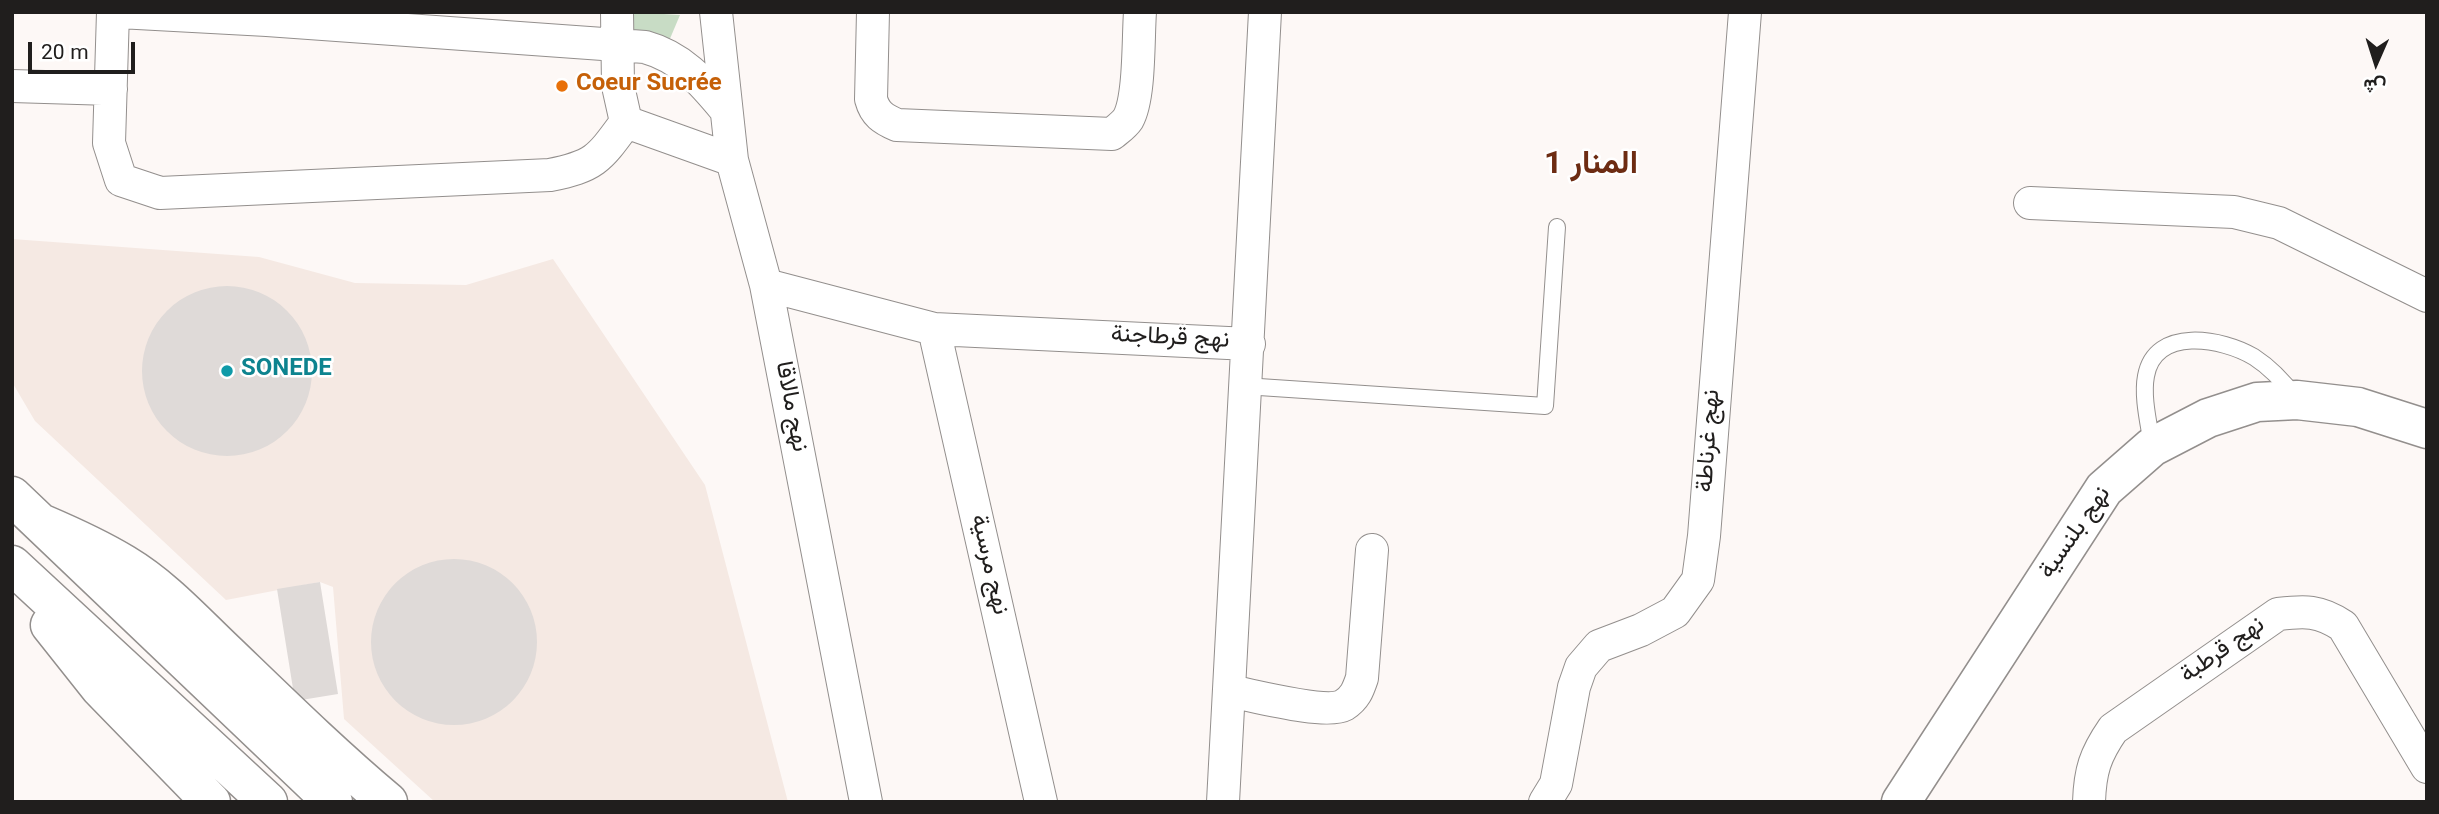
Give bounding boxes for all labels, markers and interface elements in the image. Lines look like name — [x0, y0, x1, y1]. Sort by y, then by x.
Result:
scale bar — [32, 28, 138, 72]
north arrow — [2341, 28, 2411, 98]
text: 20 m — [41, 37, 89, 70]
text: ش — [2363, 69, 2387, 100]
place label: Coeur Sucrée — [576, 72, 722, 100]
marker: Coeur Sucrée — [554, 78, 570, 94]
district label: المنار 1 — [1544, 149, 1638, 187]
street label: نهج قرطاجنة — [1110, 323, 1230, 357]
place label: SONEDE — [241, 357, 332, 385]
street label: نهج مالاقا — [766, 359, 812, 455]
marker: SONEDE — [219, 363, 235, 379]
street label: نهج غرناطة — [1693, 389, 1729, 493]
street label: نهج بلنسية — [2035, 482, 2119, 586]
street label: نهج مرسية — [961, 512, 1013, 618]
street label: نهج قرطبة — [2176, 613, 2272, 691]

